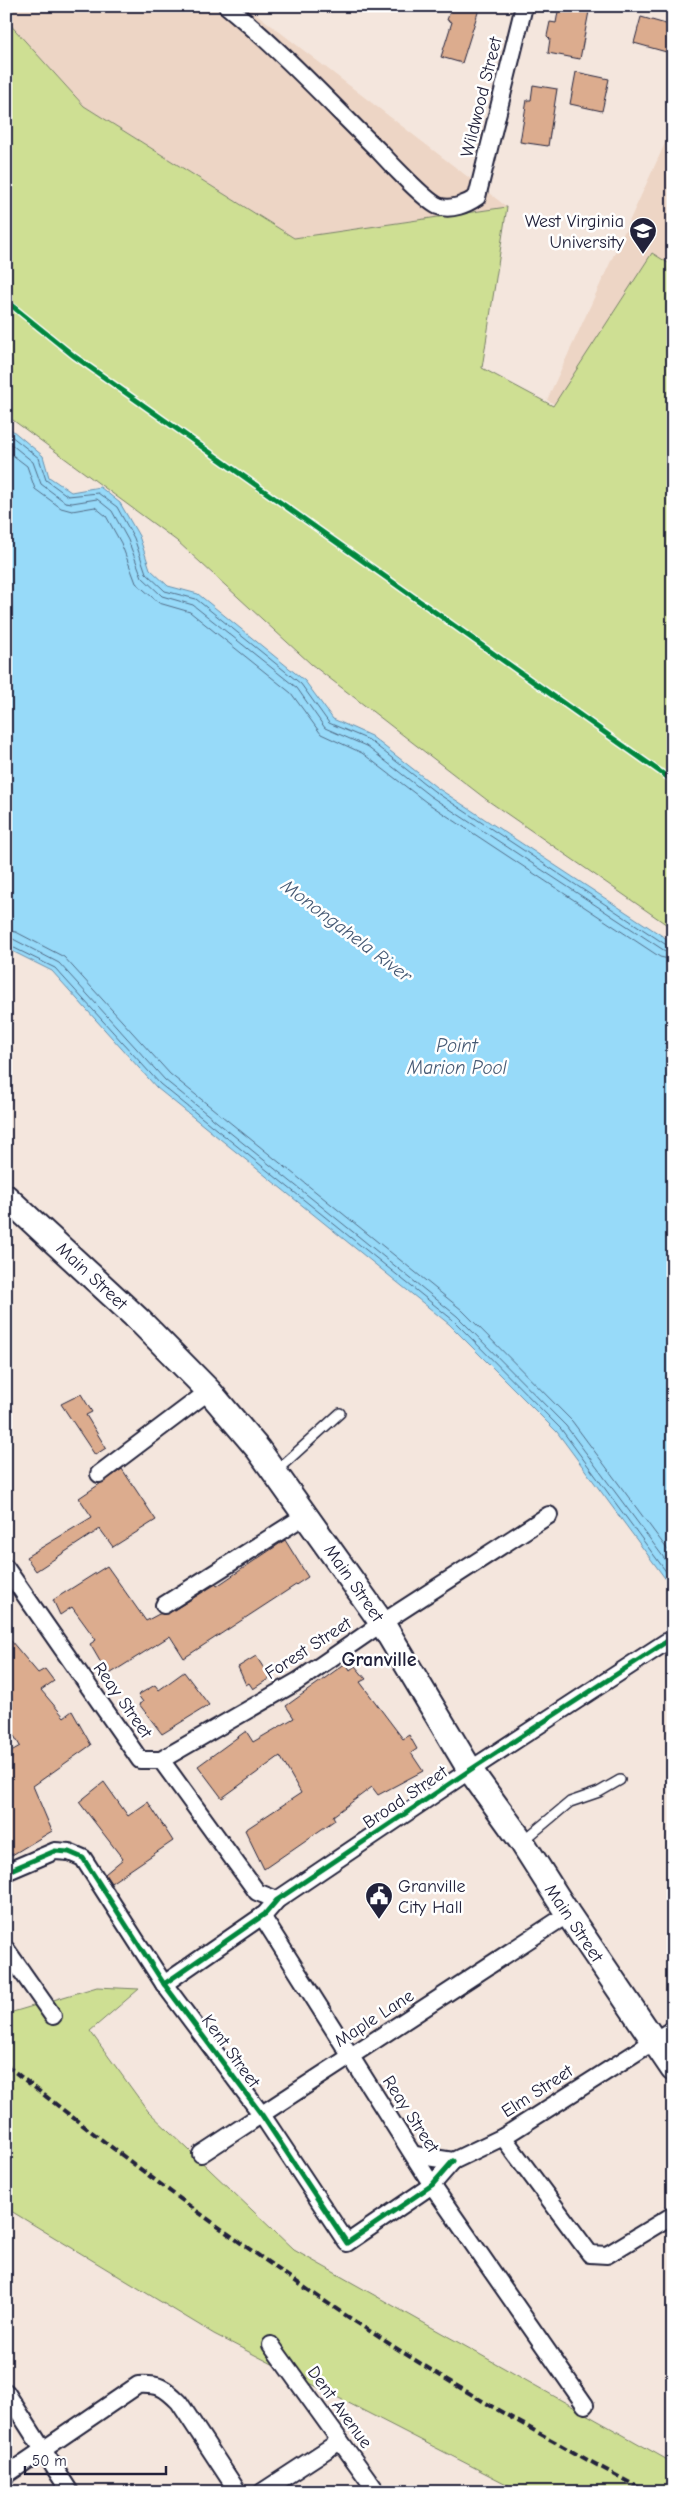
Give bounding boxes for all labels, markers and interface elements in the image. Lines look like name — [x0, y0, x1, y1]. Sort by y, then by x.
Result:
street label: Wildwood Street — [456, 34, 507, 159]
place label: West Virginia University — [525, 211, 625, 253]
school or university icon: West Virginia University — [628, 216, 658, 255]
water label: Monongahela River — [276, 874, 417, 988]
water label: Point Marion Pool — [406, 1035, 508, 1079]
street label: Main Street — [52, 1238, 132, 1315]
street label: Main Street — [319, 1541, 388, 1627]
street label: Forest Street — [261, 1612, 356, 1684]
district label: Granville — [341, 1648, 417, 1671]
street label: Reay Street — [89, 1658, 157, 1743]
street label: Broad Street — [359, 1761, 452, 1833]
place label: Granville City Hall — [398, 1876, 465, 1918]
street label: Main Street — [540, 1880, 608, 1967]
public building icon: Granville City Hall — [364, 1881, 394, 1920]
street label: Maple Lane — [331, 1985, 418, 2052]
street label: Kent Street — [197, 2011, 265, 2093]
street label: Elm Street — [498, 2060, 578, 2122]
street label: Reay Street — [378, 2072, 444, 2158]
street label: Dent Avenue — [303, 2362, 376, 2452]
scale bar — [25, 2443, 166, 2475]
text: 50 m — [32, 2452, 67, 2470]

